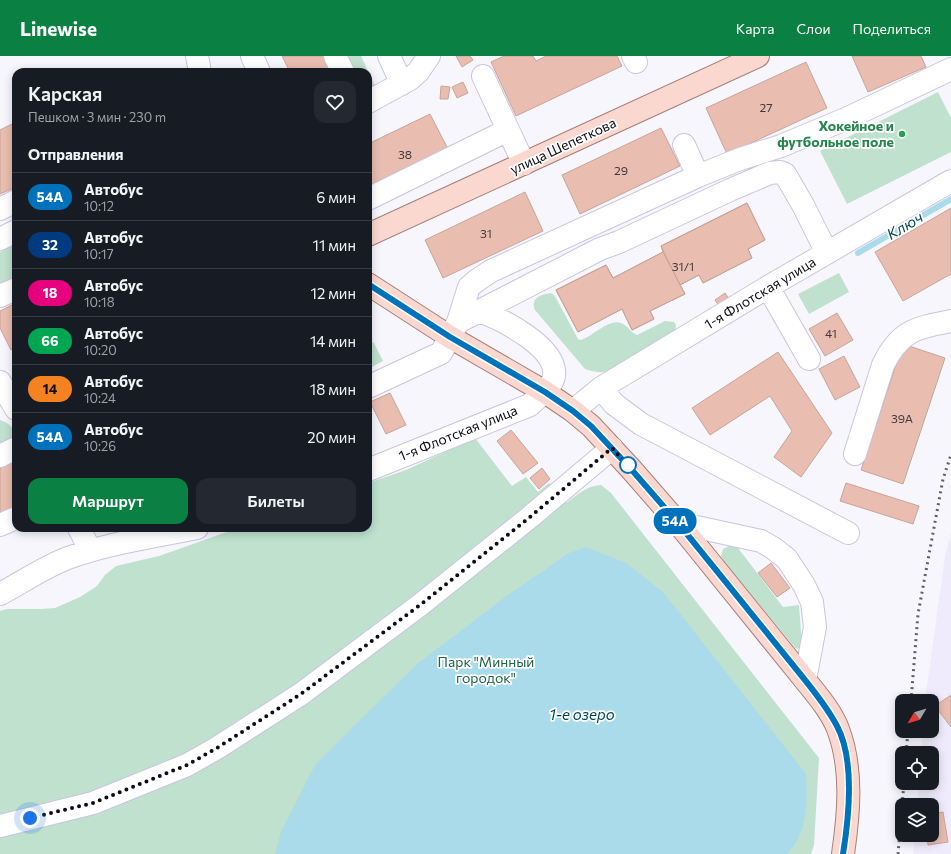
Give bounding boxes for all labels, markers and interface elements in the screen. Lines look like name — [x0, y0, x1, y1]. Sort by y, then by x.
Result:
text: Linewise — [20, 17, 97, 40]
text: Карта — [736, 20, 774, 37]
text: Слои — [796, 20, 831, 37]
text: Поделиться — [853, 20, 931, 37]
button: heart — [314, 81, 356, 123]
text: Карская — [28, 82, 102, 105]
house number: 27 — [760, 100, 772, 114]
text: Пешком · 3 мин · 230 m — [28, 109, 166, 125]
street label: улица Шепеткова — [507, 114, 619, 178]
place label: Хокейное и футбольное поле — [777, 117, 894, 150]
marker: Хокейное и футбольное поле — [897, 129, 907, 139]
text: Отправления — [28, 145, 124, 163]
house number: 38 — [398, 147, 412, 161]
house number: 29 — [614, 163, 628, 177]
text: Автобус — [84, 180, 143, 198]
text: 54А — [37, 188, 63, 205]
text: 6 мин — [316, 188, 356, 206]
text: 10:12 — [84, 198, 114, 214]
water label: Ключ — [883, 207, 926, 243]
house number: 31 — [480, 226, 492, 240]
text: Автобус — [84, 228, 143, 246]
text: 32 — [42, 236, 58, 253]
text: 11 мин — [312, 236, 356, 254]
text: 10:17 — [84, 246, 114, 262]
street label: 1-я Флотская улица — [701, 253, 818, 332]
house number: 31/1 — [672, 259, 694, 273]
text: Автобус — [84, 276, 143, 294]
text: 18 — [43, 284, 58, 301]
text: 12 мин — [311, 284, 356, 302]
text: 10:18 — [84, 294, 115, 310]
text: Автобус — [84, 324, 143, 342]
house number: 41 — [825, 326, 837, 340]
text: 66 — [41, 332, 59, 349]
text: 14 мин — [310, 332, 356, 350]
text: 10:20 — [84, 342, 117, 358]
text: Автобус — [84, 372, 143, 390]
text: 14 — [43, 380, 57, 397]
text: 18 мин — [310, 380, 356, 398]
text: 10:24 — [84, 390, 116, 406]
street label: 1-я Флотская улица — [396, 401, 520, 464]
house number: 39А — [891, 411, 913, 425]
text: Автобус — [84, 420, 143, 438]
text: 54А — [37, 428, 63, 445]
text: 20 мин — [307, 428, 356, 446]
text: 10:26 — [84, 438, 116, 454]
unlabelled marker — [619, 456, 637, 474]
button: Маршрут — [28, 478, 188, 524]
button: Билеты — [196, 478, 356, 524]
line badge: 54А — [652, 508, 698, 534]
text: 54А — [662, 512, 688, 529]
park label: Парк "Минный городок" — [438, 653, 534, 686]
north arrow — [895, 694, 939, 738]
map controls — [895, 694, 939, 842]
water label: 1-е озеро — [549, 705, 615, 723]
button: locate — [895, 746, 939, 790]
button: layers — [895, 798, 939, 842]
your location — [20, 808, 40, 828]

